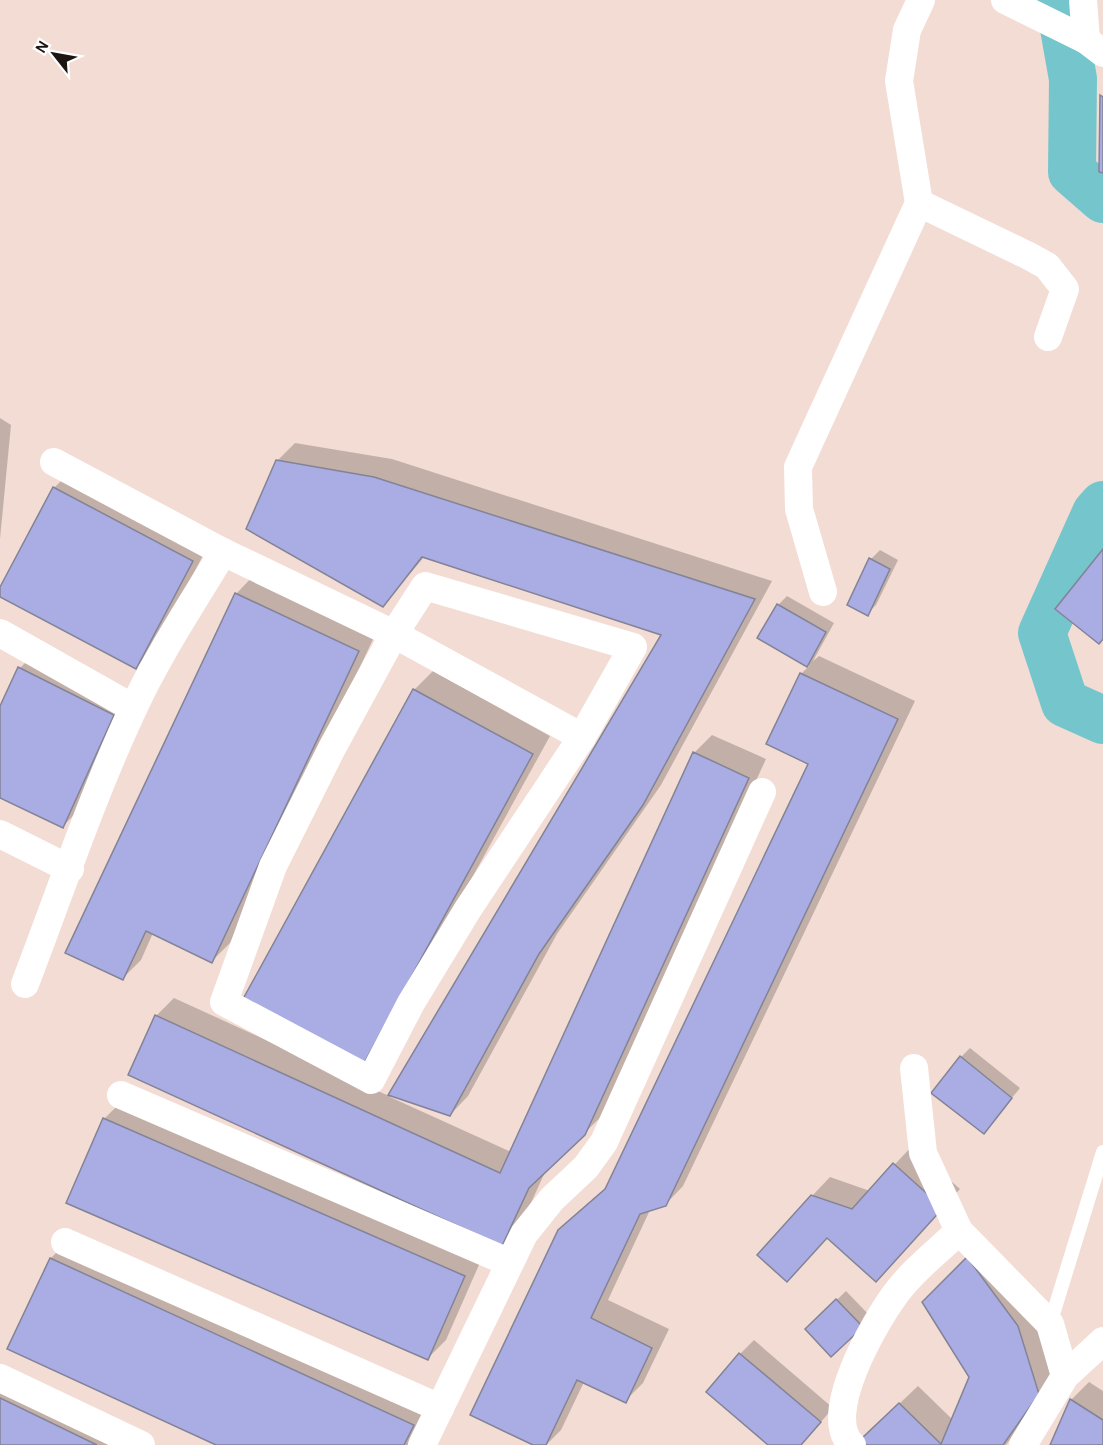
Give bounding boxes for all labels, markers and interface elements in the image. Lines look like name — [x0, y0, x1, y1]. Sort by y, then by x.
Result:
north arrow — [24, 24, 84, 84]
text: N — [32, 38, 52, 56]

